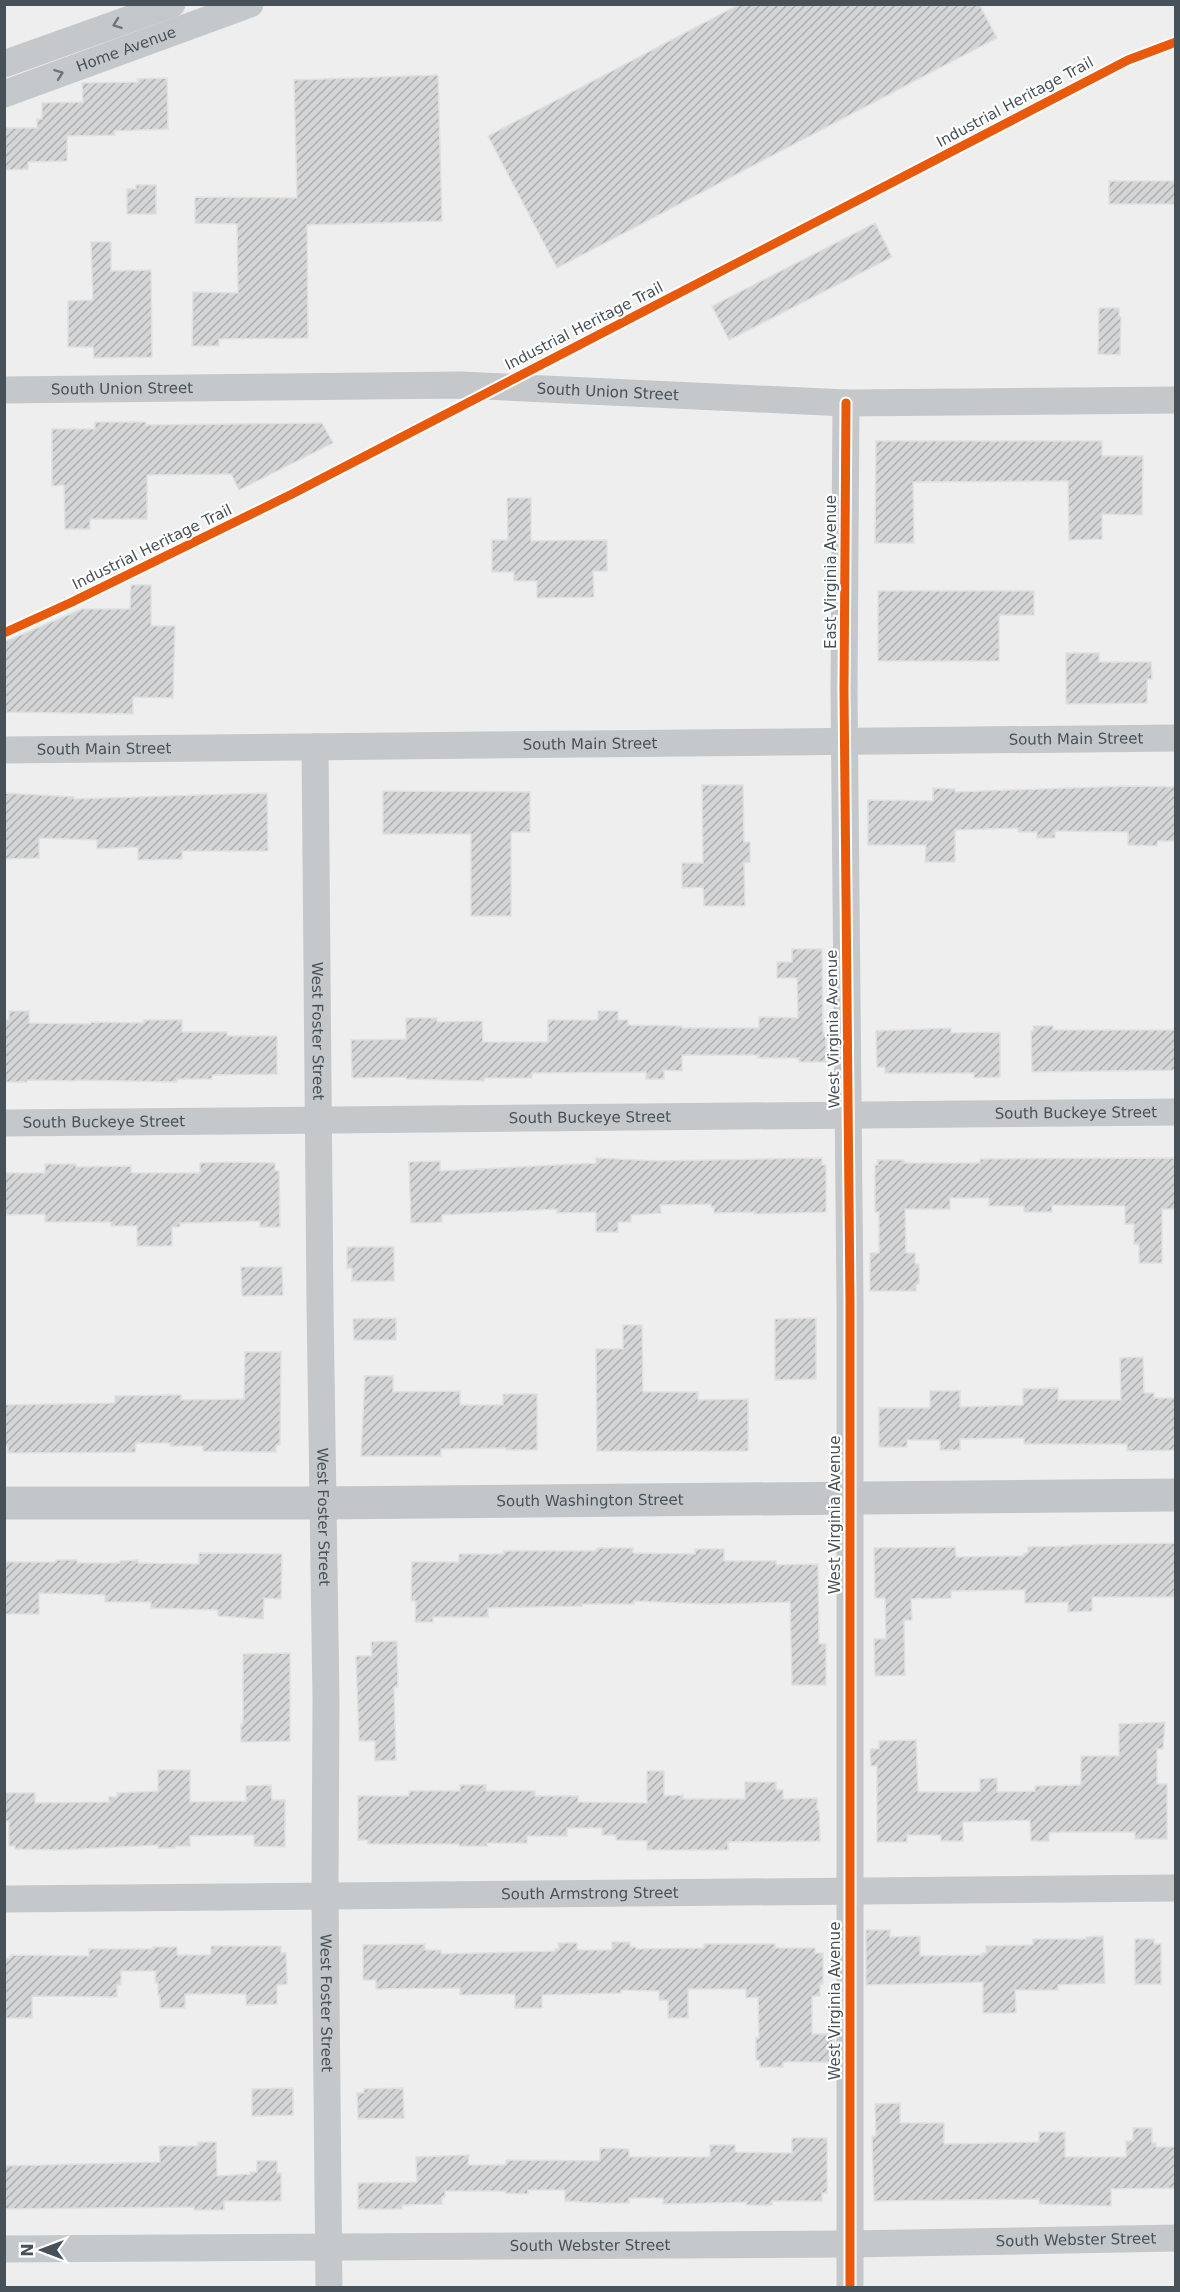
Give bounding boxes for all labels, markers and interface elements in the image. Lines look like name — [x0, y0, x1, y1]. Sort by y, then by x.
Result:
one-way arrow — [112, 17, 123, 30]
street label: Home Avenue — [74, 23, 178, 76]
street label: Industrial Heritage Trail — [933, 53, 1097, 151]
one-way arrow — [54, 68, 64, 81]
street label: Industrial Heritage Trail — [502, 278, 666, 374]
street label: South Union Street — [51, 379, 193, 398]
street label: South Union Street — [536, 380, 679, 404]
street label: East Virginia Avenue — [822, 495, 840, 649]
street label: Industrial Heritage Trail — [69, 501, 235, 593]
street label: South Main Street — [1009, 729, 1143, 749]
street label: South Main Street — [523, 734, 658, 754]
street label: South Main Street — [37, 739, 172, 759]
street label: West Virginia Avenue — [823, 950, 843, 1108]
street label: West Foster Street — [308, 962, 327, 1100]
street label: South Buckeye Street — [995, 1103, 1157, 1123]
street label: South Buckeye Street — [509, 1108, 671, 1127]
street label: South Buckeye Street — [23, 1112, 185, 1132]
street label: West Virginia Avenue — [826, 1436, 844, 1594]
street label: West Foster Street — [313, 1448, 333, 1586]
street label: South Washington Street — [496, 1491, 684, 1510]
street label: South Armstrong Street — [501, 1884, 679, 1903]
street label: West Virginia Avenue — [826, 1922, 844, 2080]
street label: West Foster Street — [316, 1934, 336, 2072]
north arrow — [12, 2220, 72, 2280]
street label: South Webster Street — [995, 2229, 1157, 2250]
street label: South Webster Street — [510, 2236, 670, 2255]
text: N — [18, 2243, 37, 2257]

